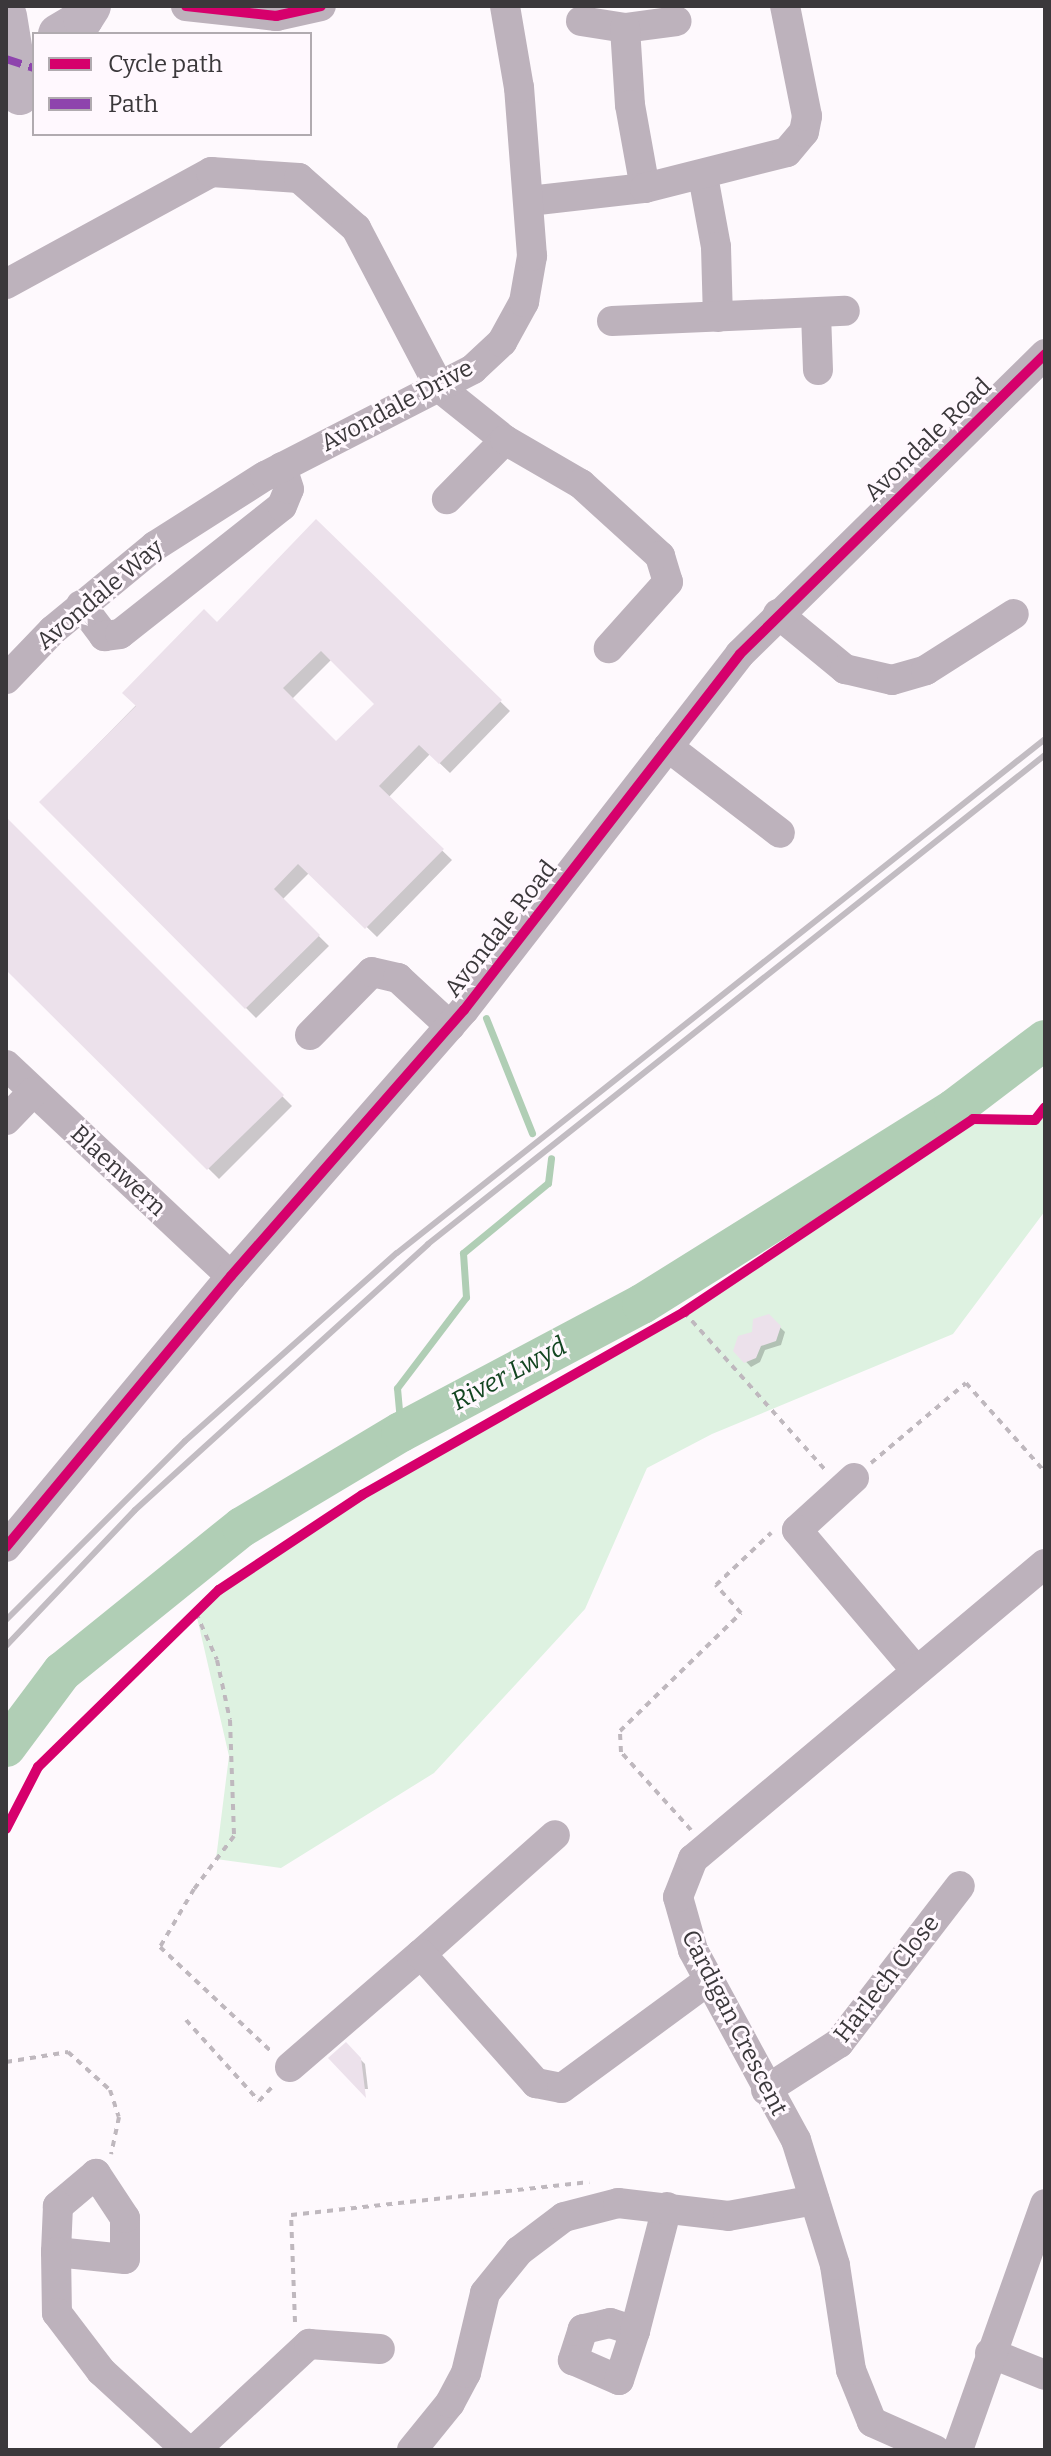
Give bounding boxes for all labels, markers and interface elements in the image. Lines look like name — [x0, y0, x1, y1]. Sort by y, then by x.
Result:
legend — [32, 32, 312, 136]
text: Cycle path — [108, 50, 223, 78]
text: Path — [108, 90, 158, 118]
street label: Avondale Drive — [316, 354, 478, 458]
street label: Avondale Road — [859, 372, 997, 508]
street label: Avondale Way — [31, 534, 169, 656]
street label: Avondale Road — [439, 855, 563, 1003]
street label: Blaenwern — [64, 1120, 172, 1222]
water label: River Lwyd — [446, 1331, 572, 1417]
street label: Harlech Close — [828, 1910, 946, 2048]
street label: Cardigan Crescent — [675, 1926, 793, 2120]

